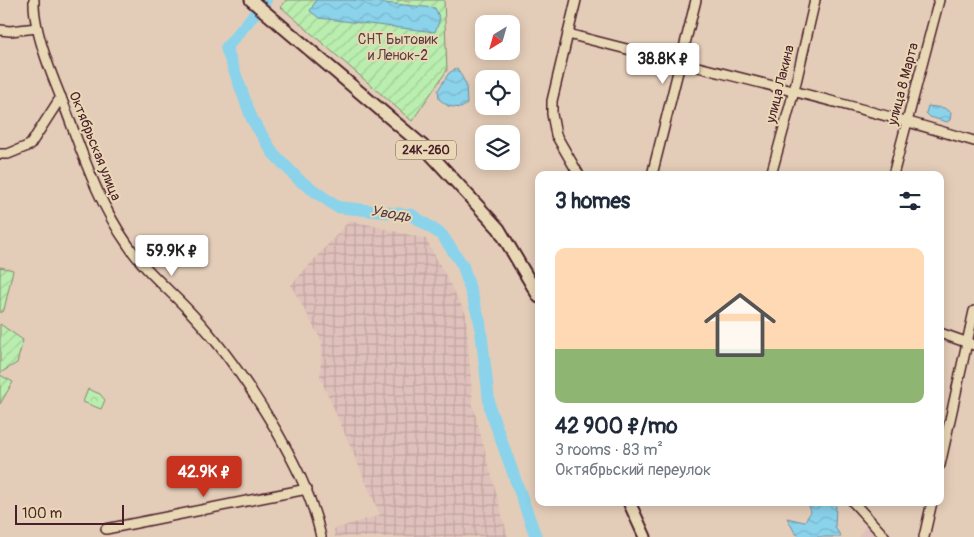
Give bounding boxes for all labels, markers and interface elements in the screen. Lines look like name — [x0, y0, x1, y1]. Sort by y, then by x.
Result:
north arrow — [475, 15, 520, 60]
map controls — [475, 15, 520, 170]
park label: СНТ Бытовик и Ленок-2 — [358, 31, 438, 64]
street label: улица 8 Марта — [884, 41, 922, 128]
pin: 38.8K ₽ — [617, 42, 709, 85]
street label: улица Лакина — [762, 43, 798, 126]
text: 38.8K ₽ — [637, 49, 689, 69]
button: locate — [475, 70, 520, 115]
street label: Октябрьская улица — [65, 89, 125, 203]
button: layers — [475, 125, 520, 170]
road number: 24К-260 — [396, 140, 456, 160]
icon: filters — [896, 187, 924, 215]
text: 3 homes — [555, 188, 630, 215]
water label: Уводь — [370, 201, 413, 227]
pin: 59.9K ₽ — [126, 234, 218, 277]
text: 59.9K ₽ — [146, 241, 198, 261]
icon: home — [695, 280, 785, 370]
text: 42 900 ₽/mo — [555, 413, 678, 440]
text: 3 rooms · 83 m² — [555, 440, 663, 460]
pin: 42.9K ₽ — [158, 456, 250, 498]
text: Октябрьский переулок — [555, 460, 711, 480]
text: 42.9K ₽ — [178, 462, 230, 482]
scale bar — [15, 502, 124, 525]
text: 100 m — [22, 505, 62, 522]

